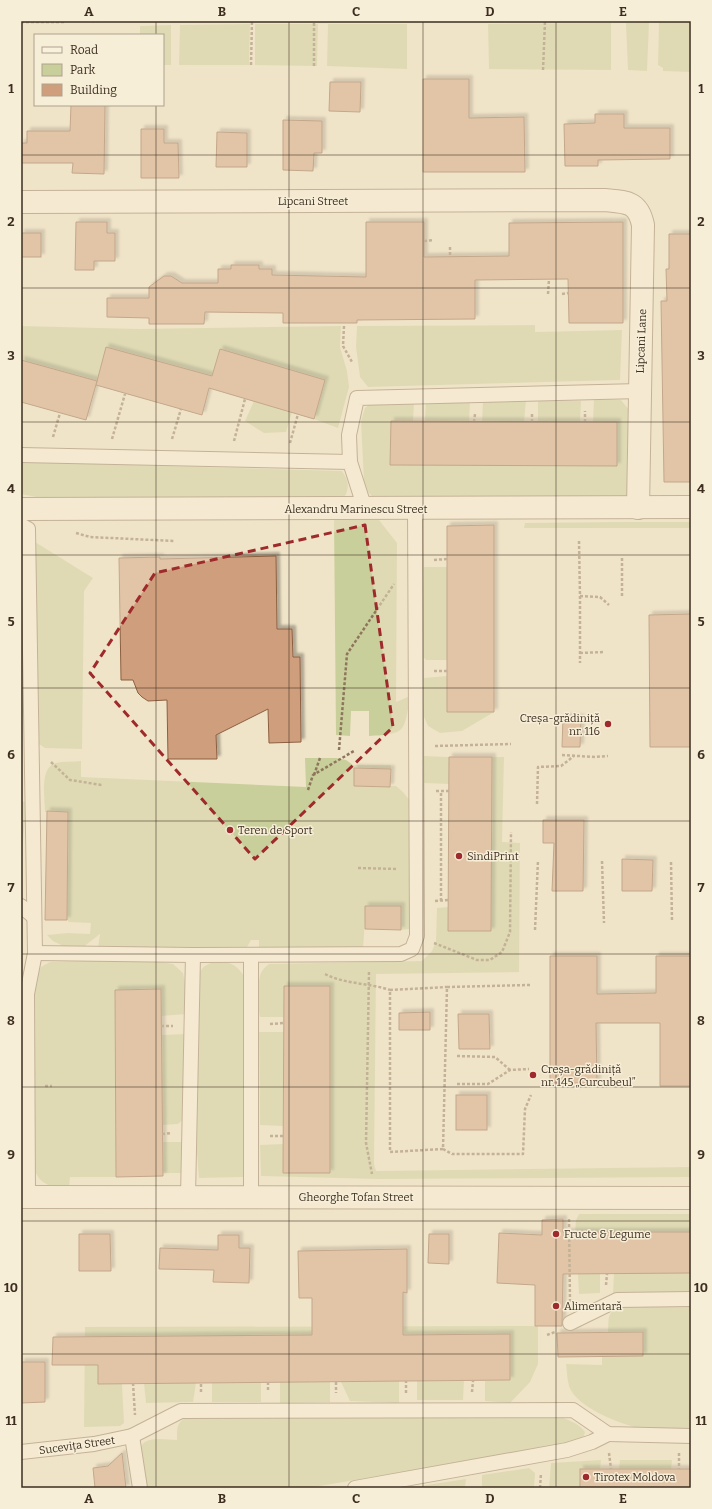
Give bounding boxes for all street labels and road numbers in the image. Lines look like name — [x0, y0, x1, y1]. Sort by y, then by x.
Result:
street label: Lipcani Street — [278, 195, 348, 208]
street label: Lipcani Lane — [634, 309, 649, 374]
street label: Alexandru Marinescu Street — [285, 503, 428, 516]
street label: Gheorghe Tofan Street — [298, 1191, 414, 1204]
street label: Sucevița Street — [38, 1434, 116, 1457]

